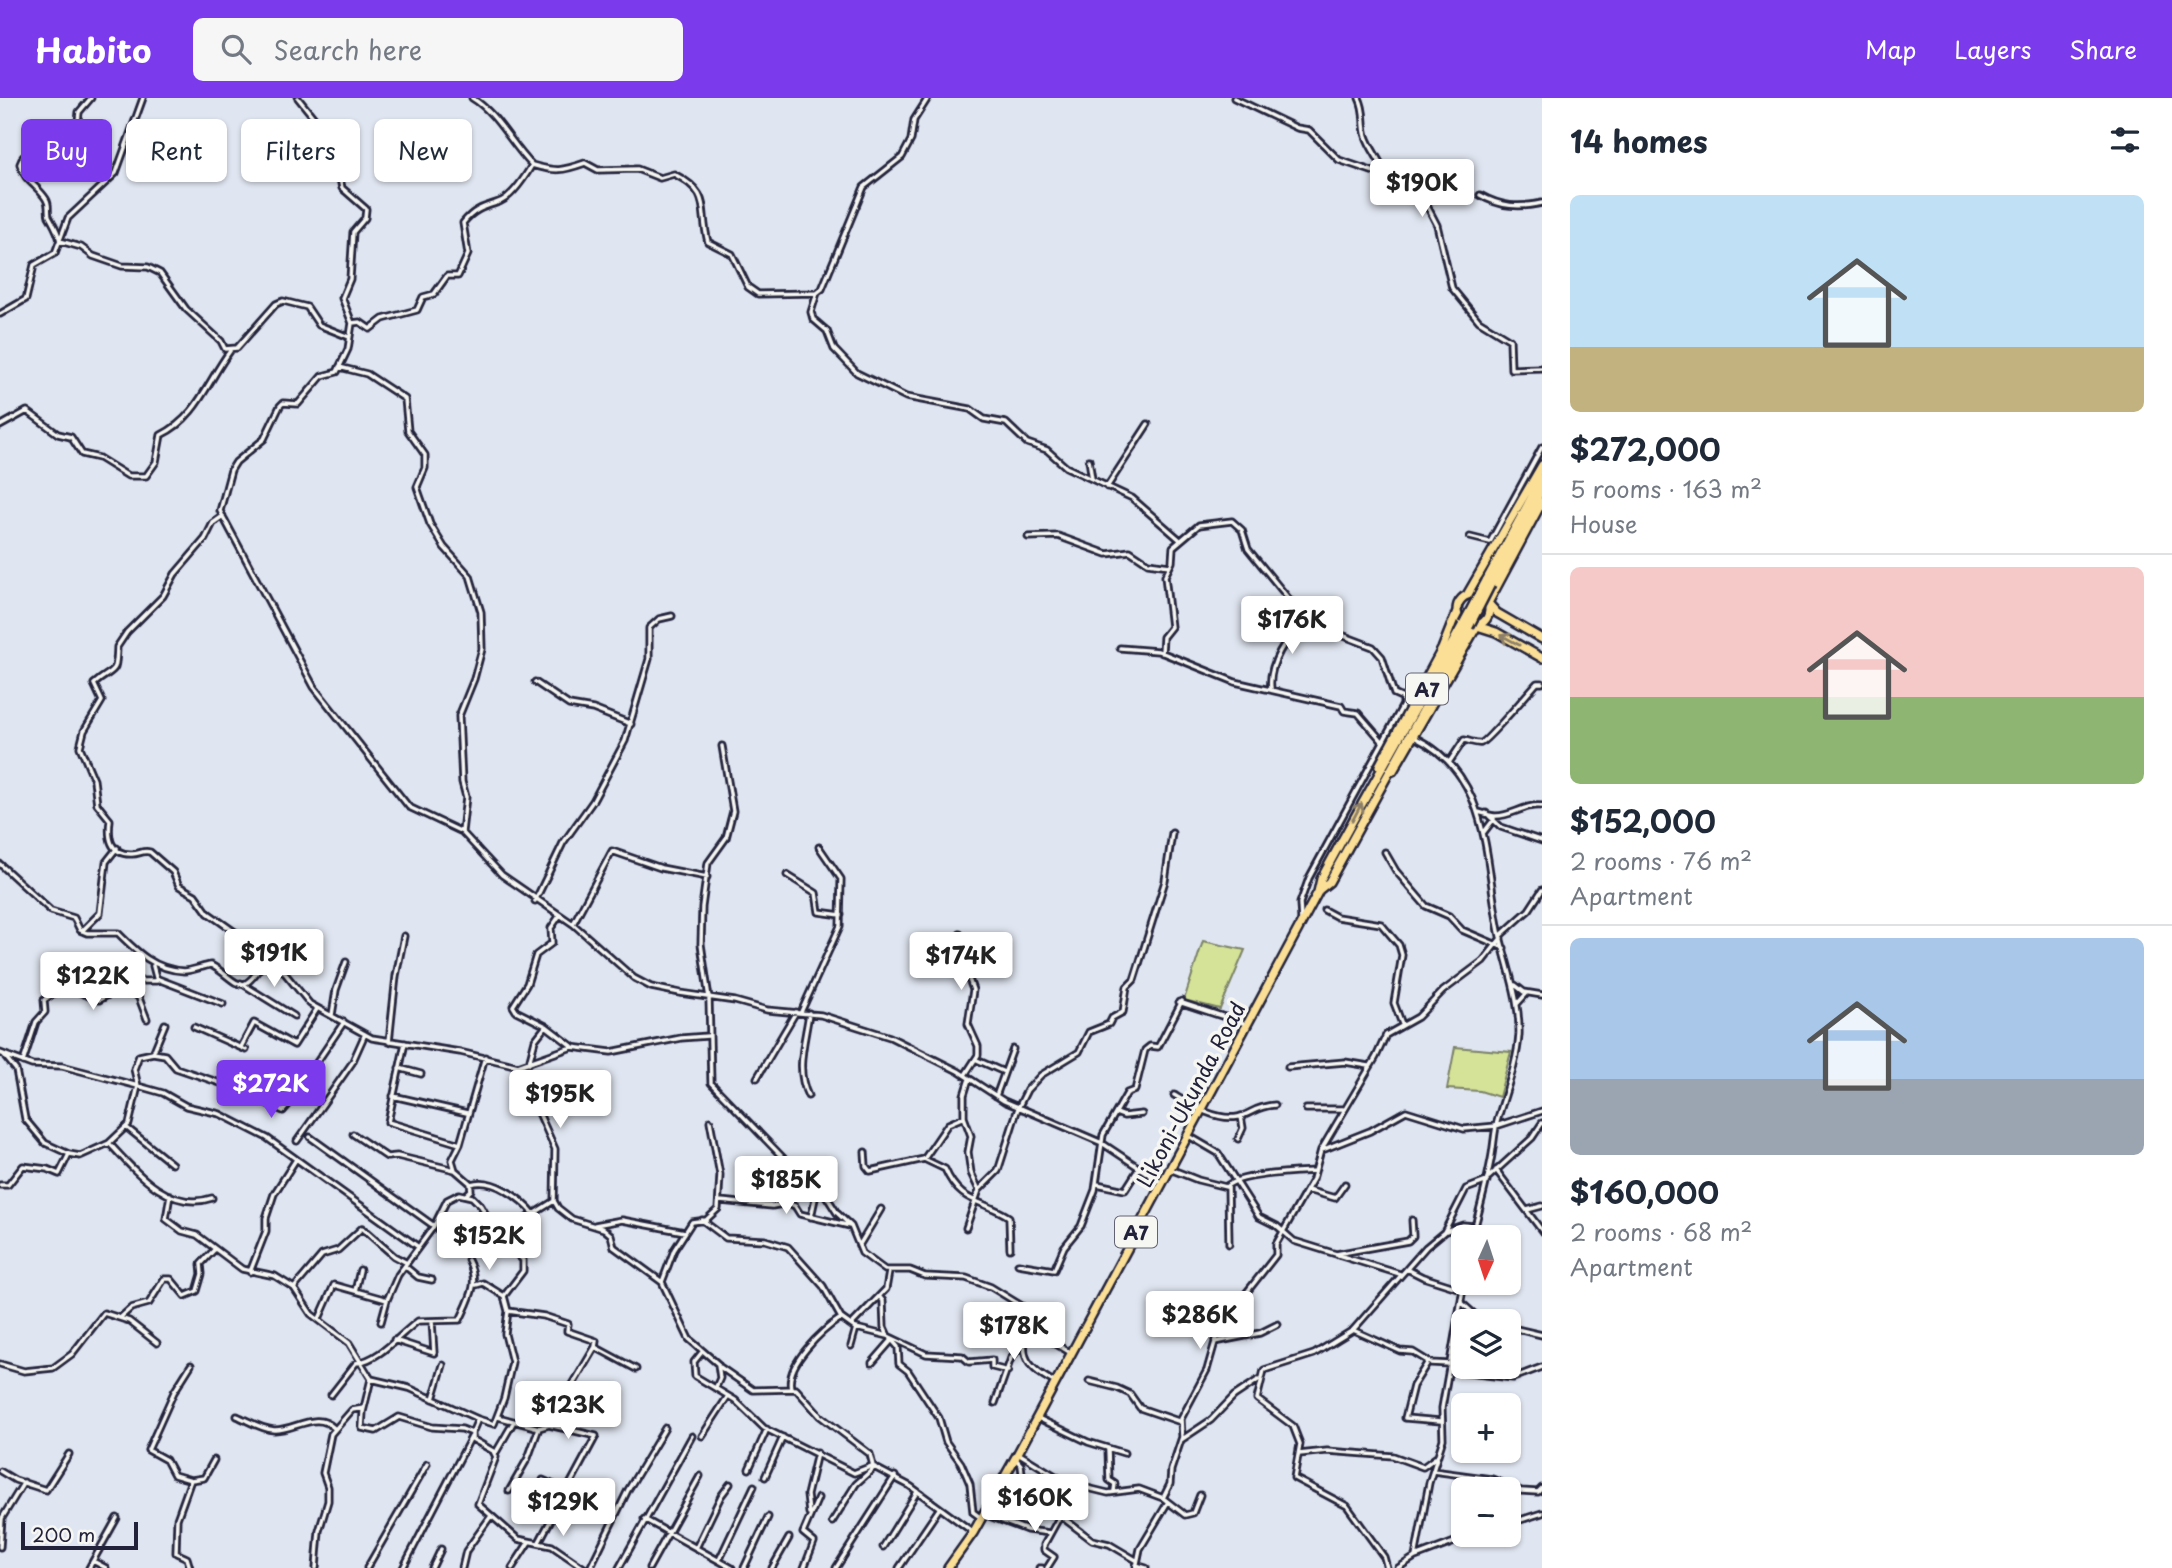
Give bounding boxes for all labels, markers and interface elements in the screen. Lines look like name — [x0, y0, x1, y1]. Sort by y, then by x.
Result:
search box — [193, 18, 683, 81]
text: Habito — [35, 24, 151, 74]
icon: search — [217, 30, 255, 68]
text: Search here — [273, 30, 422, 69]
text: Map — [1865, 31, 1916, 67]
text: Layers — [1954, 31, 2031, 67]
text: Share — [2069, 31, 2137, 67]
text: 14 homes — [1570, 118, 1708, 163]
chip: Buy — [21, 119, 112, 182]
chip: Rent — [126, 119, 227, 182]
chip: Filters — [241, 119, 360, 182]
chip: New — [374, 119, 472, 182]
icon: filters — [2106, 121, 2144, 159]
pin: $190K — [1373, 159, 1471, 219]
text: $190K — [1386, 164, 1458, 199]
icon: home — [1794, 240, 1920, 366]
text: $272,000 — [1570, 426, 1721, 471]
text: 5 rooms · 163 m² — [1570, 471, 1762, 506]
text: House — [1570, 506, 1637, 541]
pin: $176K — [1243, 596, 1341, 656]
text: $176K — [1257, 601, 1327, 636]
icon: home — [1794, 612, 1920, 738]
one-way arrow — [1500, 633, 1521, 646]
road number: A7 — [1406, 674, 1448, 704]
text: $152,000 — [1570, 798, 1716, 843]
one-way arrow — [1350, 802, 1364, 823]
text: 2 rooms · 76 m² — [1570, 843, 1752, 878]
text: Apartment — [1570, 878, 1693, 913]
pin: $191K — [225, 930, 323, 989]
pin: $174K — [912, 932, 1010, 992]
text: $191K — [240, 934, 308, 969]
text: $174K — [926, 937, 996, 972]
pin: $122K — [44, 953, 142, 1012]
text: $122K — [56, 957, 130, 992]
icon: home — [1794, 983, 1920, 1109]
street label: Likoni-Ukunda Road — [1127, 995, 1253, 1193]
pin: $272K — [222, 1060, 320, 1120]
text: $272K — [233, 1065, 309, 1100]
pin: $195K — [511, 1070, 609, 1130]
text: $195K — [525, 1075, 595, 1110]
pin: $185K — [737, 1156, 835, 1216]
text: $185K — [751, 1161, 821, 1196]
text: $160,000 — [1570, 1169, 1719, 1214]
pin: $152K — [440, 1212, 538, 1272]
text: 2 rooms · 68 m² — [1570, 1214, 1752, 1249]
road number: A7 — [1115, 1216, 1157, 1248]
text: $152K — [453, 1217, 525, 1252]
north arrow — [1451, 1225, 1521, 1295]
map controls — [1451, 1225, 1521, 1547]
text: Apartment — [1570, 1249, 1693, 1284]
pin: $286K — [1151, 1292, 1249, 1351]
text: $286K — [1162, 1296, 1238, 1331]
pin: $178K — [965, 1302, 1063, 1362]
text: $178K — [979, 1307, 1049, 1342]
button: layers — [1451, 1309, 1521, 1379]
pin: $123K — [519, 1382, 617, 1441]
text: $123K — [531, 1386, 605, 1421]
button: + — [1451, 1393, 1521, 1463]
pin: $160K — [986, 1474, 1084, 1534]
button: − — [1451, 1477, 1521, 1547]
pin: $129K — [514, 1478, 612, 1538]
text: $160K — [997, 1479, 1073, 1514]
text: $129K — [527, 1483, 599, 1518]
scale bar — [21, 1519, 138, 1551]
text: 200 m — [32, 1520, 95, 1548]

